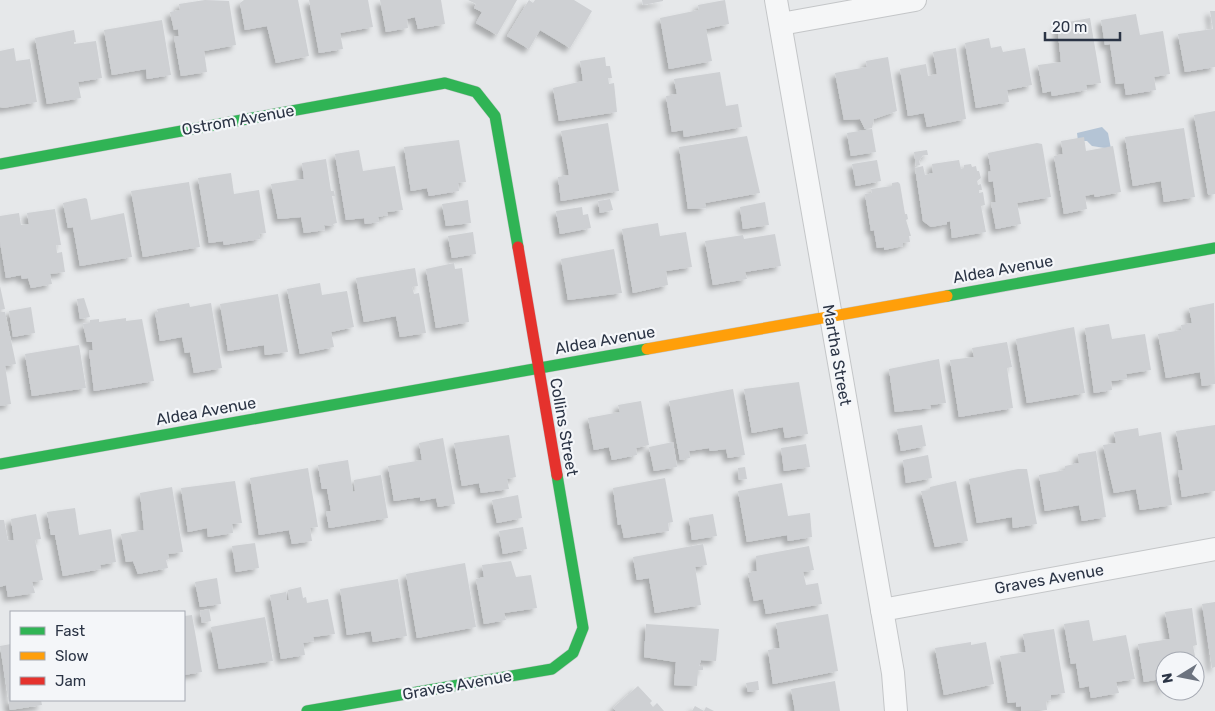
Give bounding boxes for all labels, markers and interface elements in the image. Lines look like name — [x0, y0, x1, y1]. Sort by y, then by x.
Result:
scale bar — [1045, 10, 1120, 42]
text: 20 m — [1052, 18, 1087, 36]
street label: Ostrom Avenue — [180, 101, 296, 139]
street label: Aldea Avenue — [951, 251, 1055, 287]
street label: Martha Street — [819, 303, 855, 407]
street label: Aldea Avenue — [553, 322, 657, 358]
street label: Collins Street — [546, 376, 582, 478]
street label: Aldea Avenue — [154, 393, 258, 429]
street label: Graves Avenue — [993, 560, 1105, 598]
legend — [10, 611, 185, 701]
text: Fast — [55, 622, 85, 640]
text: Slow — [55, 647, 88, 665]
north arrow — [1155, 651, 1205, 701]
street label: Graves Avenue — [401, 666, 513, 704]
text: Jam — [55, 672, 86, 690]
text: N — [1158, 672, 1177, 685]

